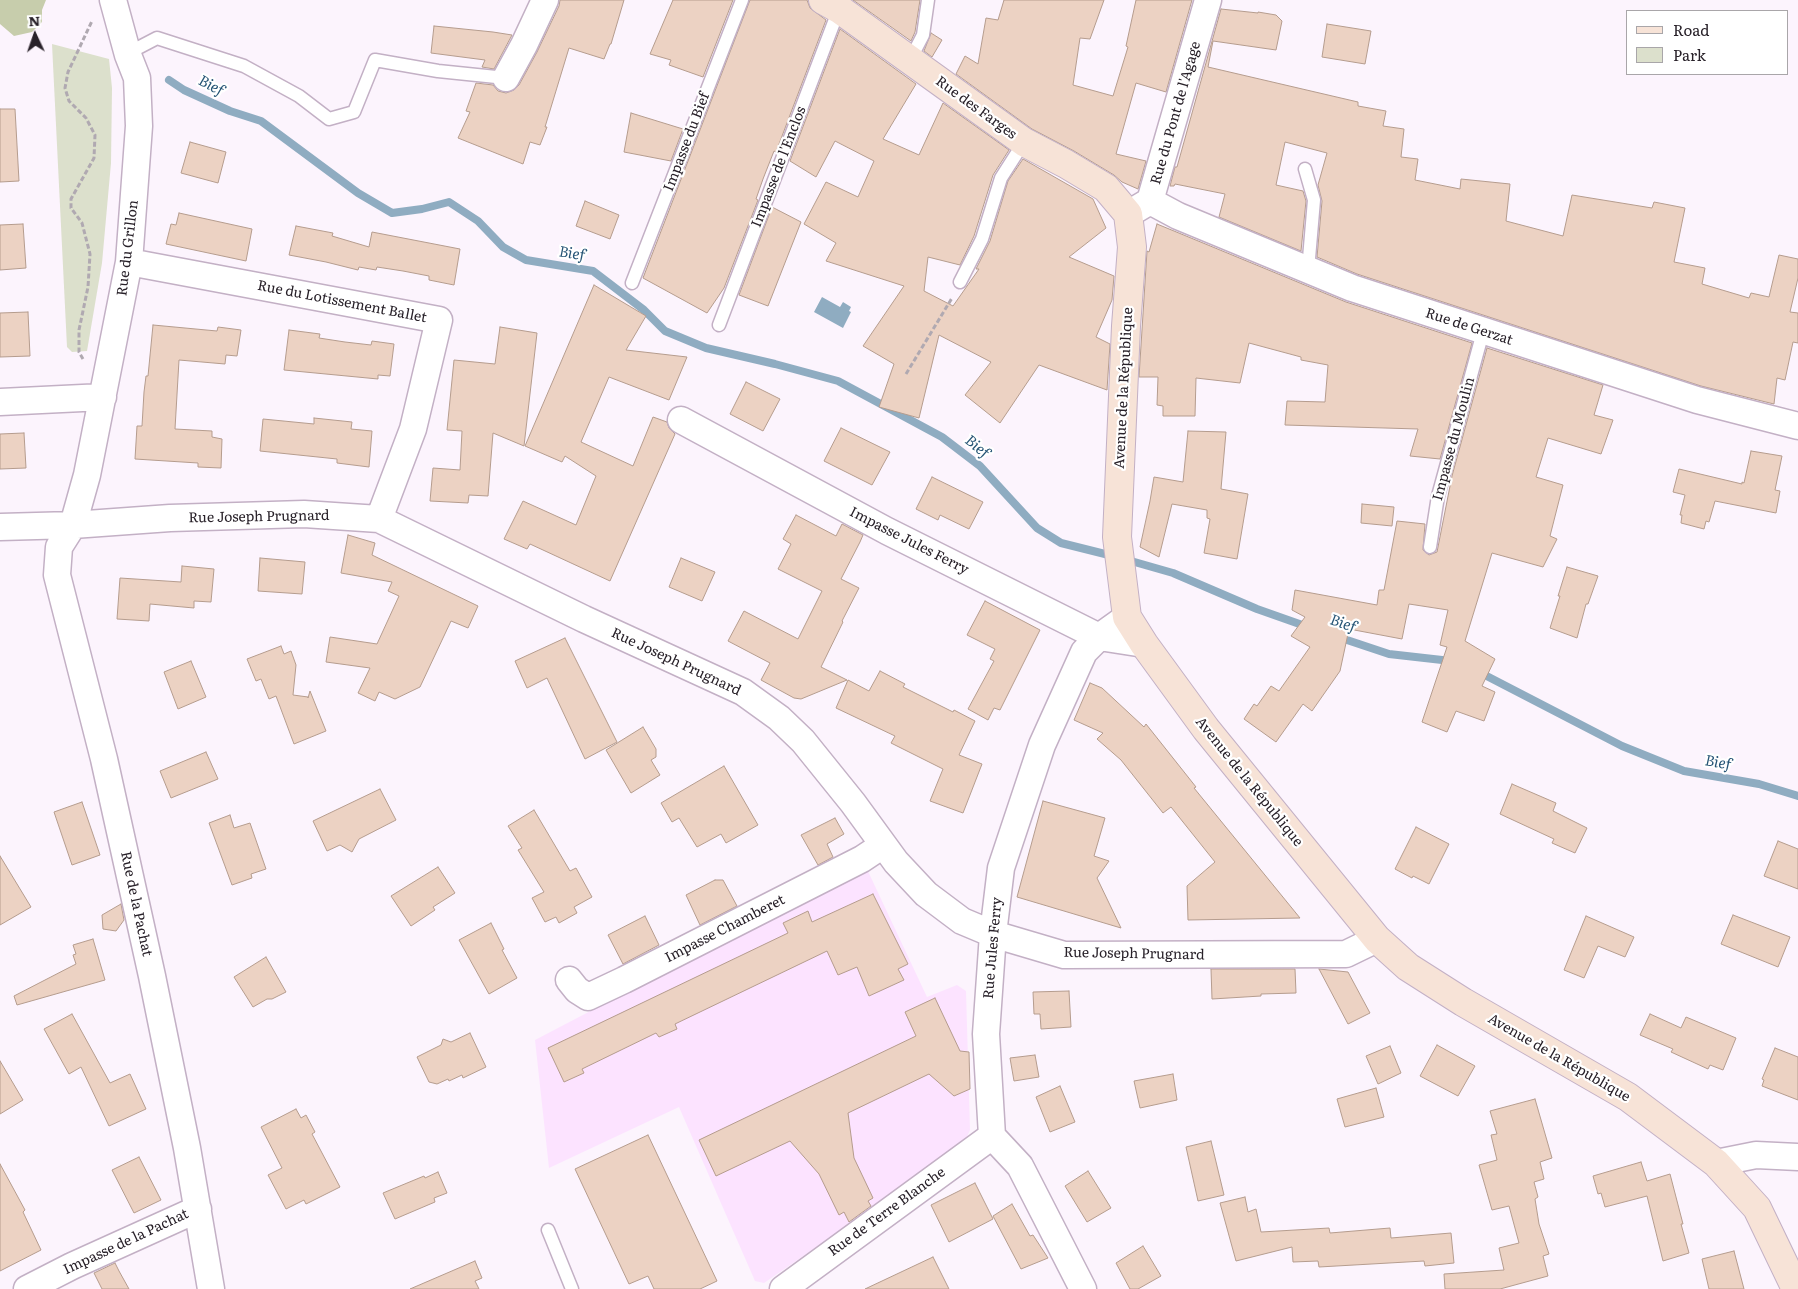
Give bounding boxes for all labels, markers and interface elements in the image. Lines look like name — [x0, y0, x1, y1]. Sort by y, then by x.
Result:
north arrow — [10, 10, 60, 60]
text: N — [28, 10, 41, 30]
legend — [1626, 10, 1788, 75]
text: Road — [1673, 18, 1709, 41]
street label: Rue du Pont de l'Agage — [1148, 40, 1204, 186]
text: Park — [1673, 43, 1706, 66]
water label: Bief — [195, 72, 227, 100]
street label: Rue des Farges — [932, 73, 1020, 143]
street label: Impasse du Bief — [660, 90, 714, 194]
street label: Impasse de l'Enclos — [748, 104, 810, 230]
street label: Rue du Grillon — [114, 199, 142, 297]
water label: Bief — [557, 243, 587, 265]
street label: Rue du Lotissement Ballet — [256, 277, 428, 327]
street label: Rue de Gerzat — [1423, 305, 1515, 349]
street label: Avenue de la République — [1111, 307, 1137, 469]
street label: Impasse du Moulin — [1429, 375, 1479, 503]
water label: Bief — [961, 432, 993, 462]
street label: Impasse Jules Ferry — [847, 504, 971, 578]
street label: Rue Joseph Prugnard — [188, 507, 330, 527]
water label: Bief — [1328, 611, 1358, 637]
street label: Rue Joseph Prugnard — [609, 625, 743, 699]
street label: Avenue de la République — [1192, 714, 1306, 850]
water label: Bief — [1703, 752, 1733, 774]
street label: Rue de la Pachat — [117, 850, 155, 958]
street label: Impasse Chamberet — [662, 891, 788, 967]
street label: Rue Jules Ferry — [980, 896, 1006, 1000]
street label: Rue Joseph Prugnard — [1063, 944, 1205, 964]
street label: Avenue de la République — [1485, 1010, 1633, 1106]
street label: Rue de Terre Blanche — [825, 1164, 949, 1260]
street label: Impasse de la Pachat — [61, 1206, 191, 1278]

